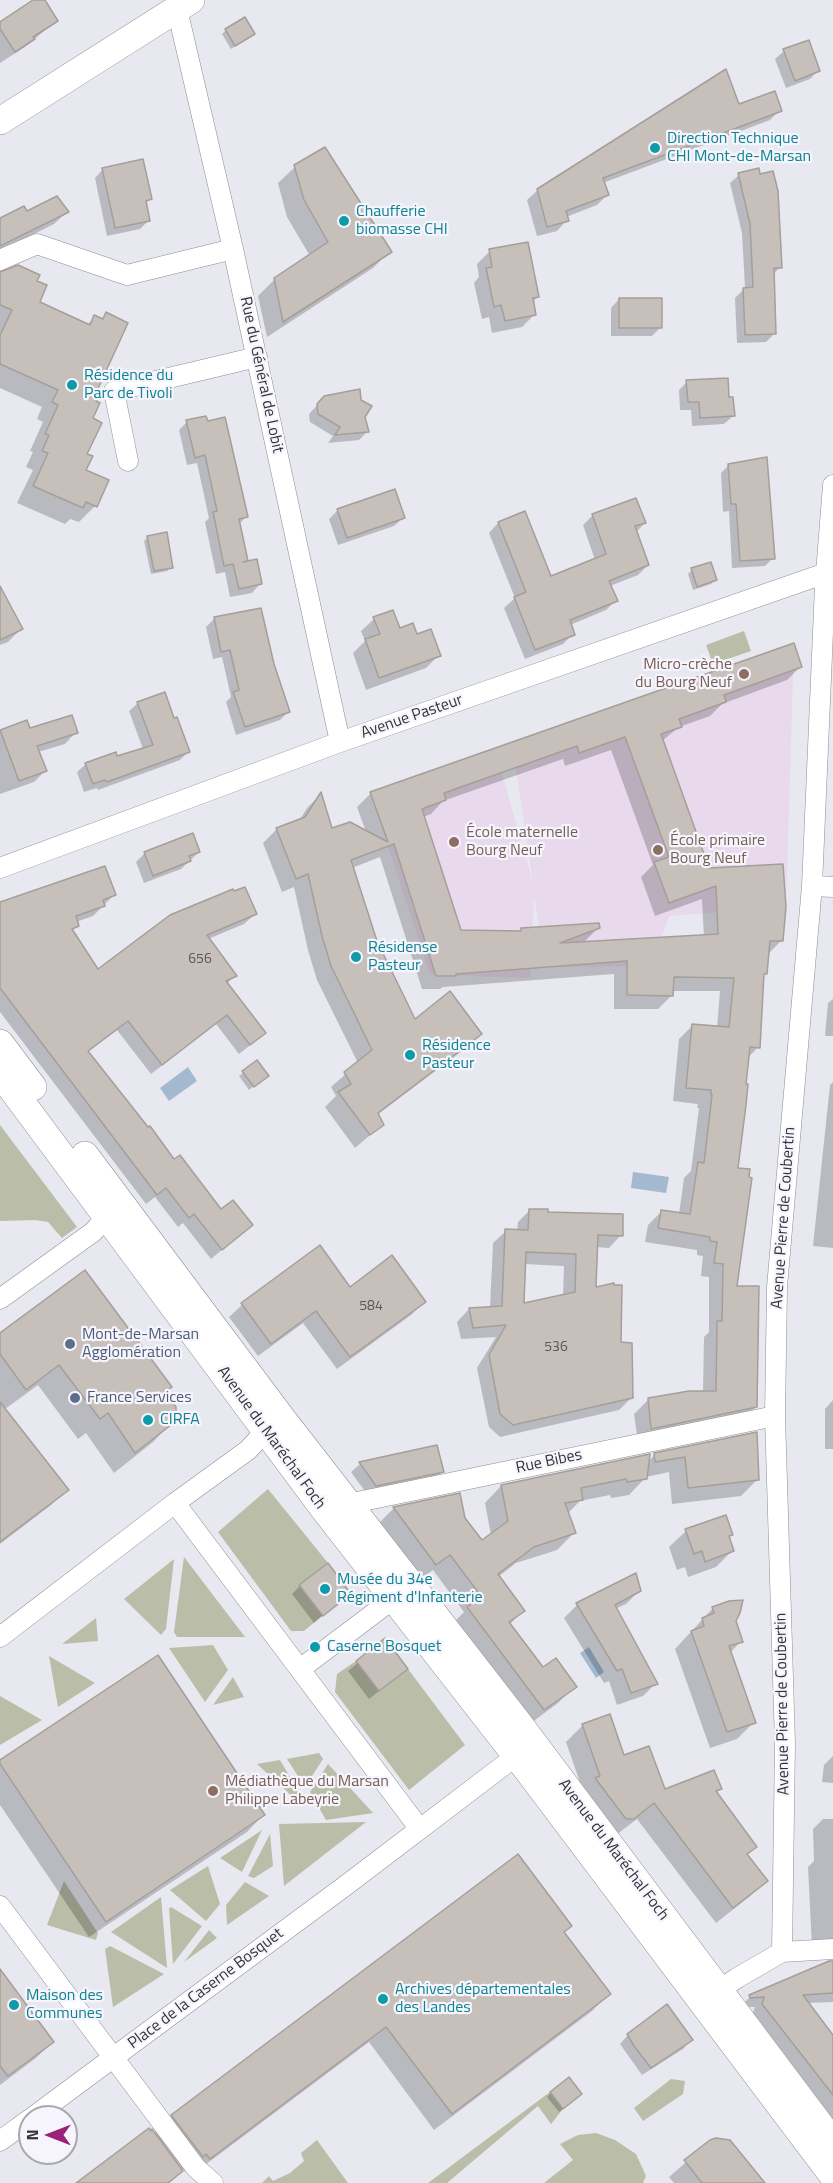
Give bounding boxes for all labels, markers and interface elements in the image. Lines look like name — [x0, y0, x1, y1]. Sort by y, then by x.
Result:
place label: Direction Technique CHI Mont-de-Marsan — [667, 129, 811, 167]
marker: Direction Technique CHI Mont-de-Marsan — [648, 141, 662, 155]
place label: Chaufferie biomasse CHI — [356, 202, 448, 240]
marker: Chaufferie biomasse CHI — [337, 214, 351, 228]
street label: Rue du Général de Lobit — [235, 295, 287, 455]
place label: Résidence du Parc de Tivoli — [84, 366, 173, 404]
marker: Résidence du Parc de Tivoli — [65, 378, 79, 392]
place label: Micro-crèche du Bourg Neuf — [635, 655, 732, 693]
marker: Micro-crèche du Bourg Neuf — [737, 667, 751, 681]
street label: Avenue Pasteur — [359, 691, 465, 743]
place label: École maternelle Bourg Neuf — [466, 823, 578, 861]
place label: École primaire Bourg Neuf — [670, 831, 765, 869]
marker: École maternelle Bourg Neuf — [447, 835, 461, 849]
marker: École primaire Bourg Neuf — [651, 843, 665, 857]
place label: Résidense Pasteur — [368, 938, 437, 976]
marker: Résidense Pasteur — [349, 950, 363, 964]
house number: 656 — [188, 952, 212, 968]
place label: Résidence Pasteur — [422, 1036, 491, 1074]
marker: Résidence Pasteur — [403, 1048, 417, 1062]
street label: Avenue Pierre de Coubertin — [768, 1126, 800, 1310]
house number: 584 — [359, 1299, 383, 1315]
place label: Mont-de-Marsan Agglomération — [82, 1325, 199, 1363]
marker: Mont-de-Marsan Agglomération — [63, 1337, 77, 1351]
house number: 536 — [544, 1340, 568, 1356]
street label: Avenue du Maréchal Foch — [213, 1363, 329, 1513]
place label: France Services — [87, 1388, 192, 1408]
marker: France Services — [68, 1391, 82, 1405]
place label: CIRFA — [160, 1410, 200, 1430]
marker: CIRFA — [141, 1413, 155, 1427]
street label: Rue Bibes — [514, 1446, 584, 1478]
place label: Musée du 34e Régiment d'Infanterie — [337, 1570, 483, 1608]
marker: Musée du 34e Régiment d'Infanterie — [318, 1582, 332, 1596]
street label: Avenue Pierre de Coubertin — [772, 1613, 794, 1795]
place label: Caserne Bosquet — [327, 1637, 441, 1657]
marker: Caserne Bosquet — [308, 1640, 322, 1654]
place label: Médiathèque du Marsan Philippe Labeyrie — [225, 1772, 389, 1810]
street label: Avenue du Maréchal Foch — [554, 1776, 672, 1924]
marker: Médiathèque du Marsan Philippe Labeyrie — [206, 1784, 220, 1798]
street label: Place de la Caserne Bosquet — [125, 1924, 287, 2054]
place label: Archives départementales des Landes — [395, 1980, 571, 2018]
place label: Maison des Communes — [26, 1986, 103, 2024]
marker: Archives départementales des Landes — [376, 1992, 390, 2006]
marker: Maison des Communes — [7, 1998, 21, 2012]
north arrow — [18, 2105, 78, 2165]
text: N — [20, 2129, 44, 2141]

